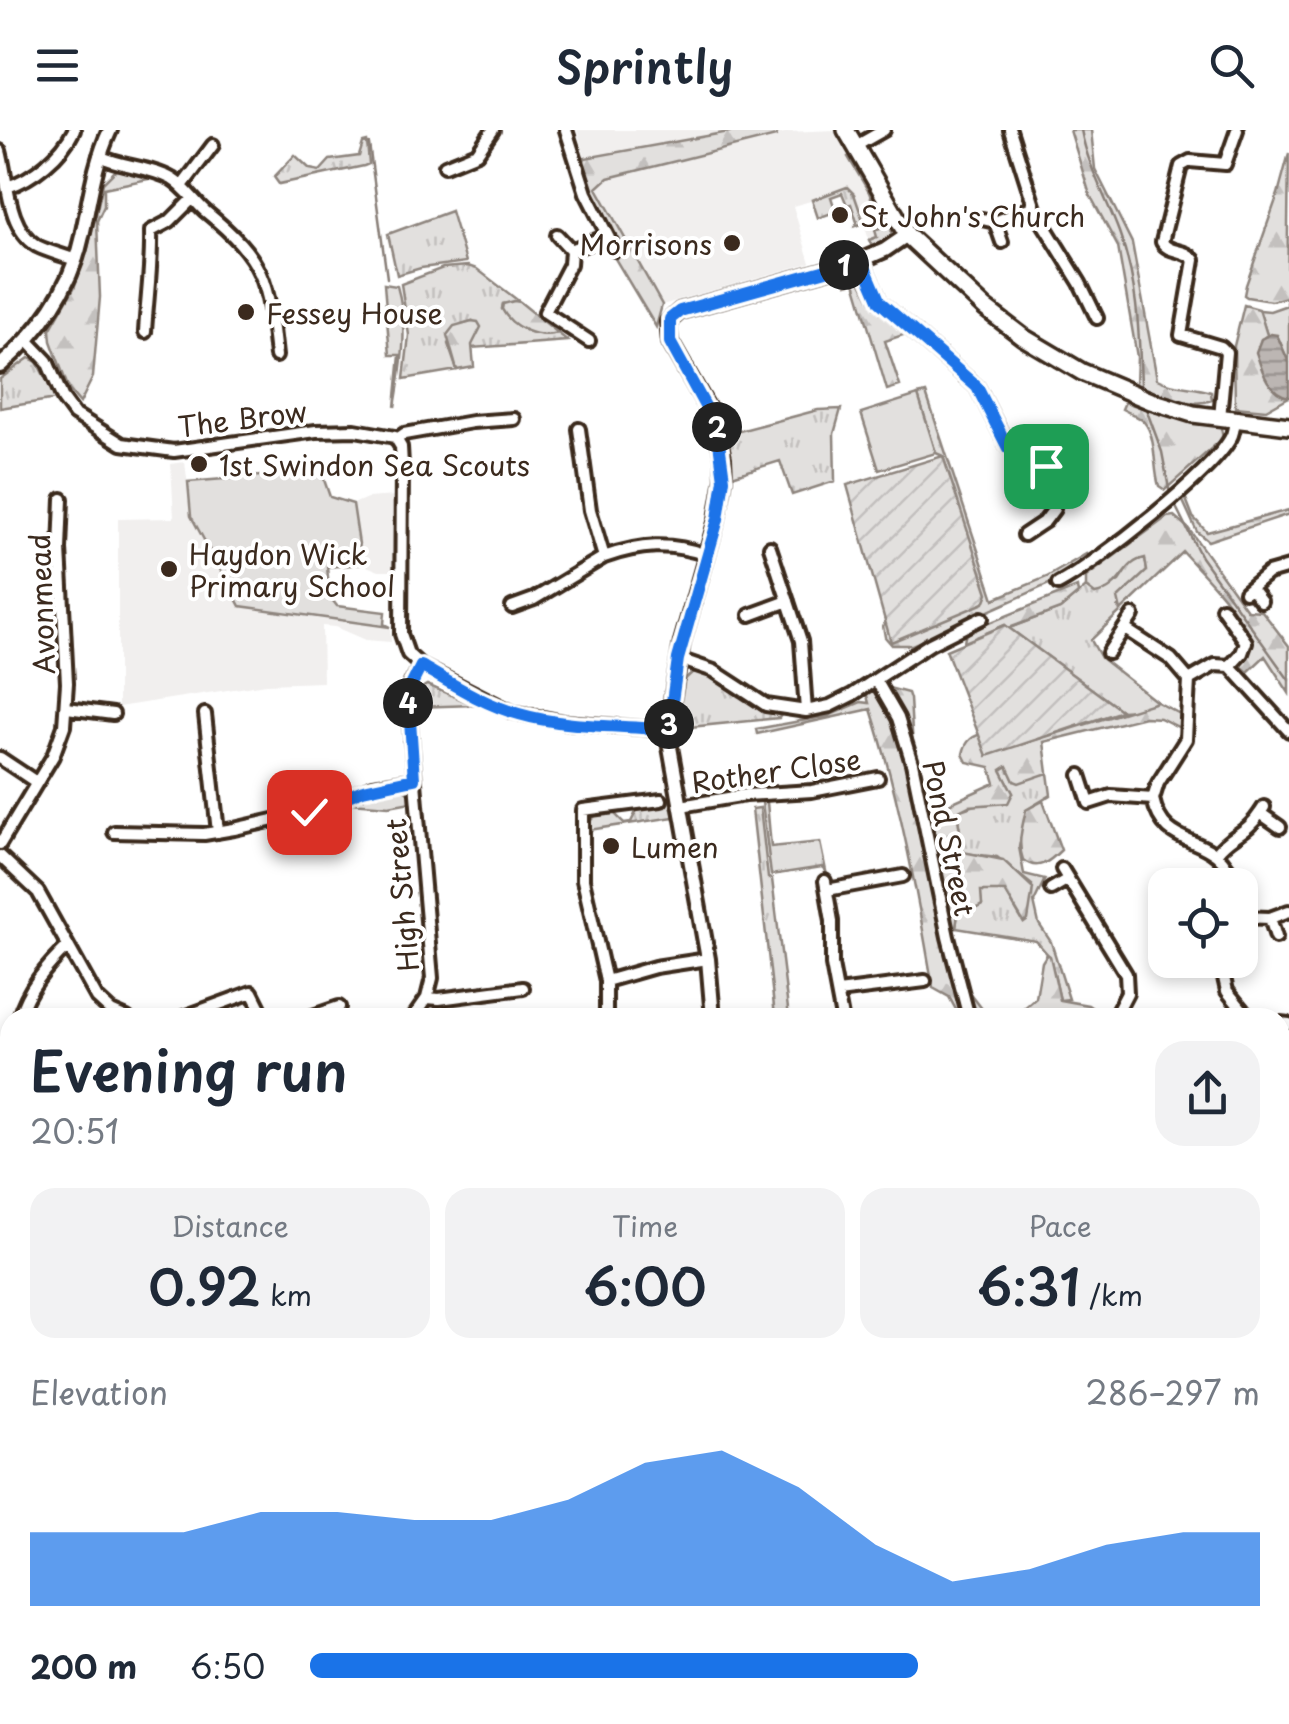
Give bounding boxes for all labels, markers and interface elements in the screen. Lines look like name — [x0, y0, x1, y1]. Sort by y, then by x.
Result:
text: Sprintly — [556, 31, 733, 99]
icon: menu — [30, 38, 85, 93]
icon: search — [1204, 38, 1259, 93]
place label: St John's Church — [860, 194, 1085, 237]
marker: St John's Church — [829, 204, 851, 226]
place label: Morrisons — [580, 222, 712, 265]
marker: Morrisons — [721, 232, 743, 254]
pin: 1 — [819, 240, 869, 290]
text: 1 — [837, 243, 851, 286]
place label: Fessey House — [266, 291, 443, 334]
marker: Fessey House — [235, 301, 257, 323]
street label: The Brow — [175, 389, 309, 447]
pin: 2 — [692, 402, 742, 452]
text: 2 — [707, 405, 727, 448]
pin — [1004, 424, 1089, 509]
icon: arrive — [1019, 439, 1074, 494]
place label: 1st Swindon Sea Scouts — [219, 443, 530, 486]
marker: 1st Swindon Sea Scouts — [188, 453, 210, 475]
place label: Haydon Wick Primary School — [189, 532, 395, 607]
street label: Avonmead — [17, 533, 65, 675]
marker: Haydon Wick Primary School — [158, 558, 180, 580]
pin: 4 — [383, 678, 433, 728]
text: 4 — [398, 681, 418, 724]
pin: 3 — [644, 699, 694, 749]
text: 3 — [660, 702, 678, 745]
street label: Rother Close — [689, 737, 863, 803]
street label: Pond Street — [913, 756, 987, 920]
pin — [267, 770, 352, 855]
icon: check — [282, 785, 337, 840]
street label: High Street — [373, 817, 429, 973]
place label: Lumen — [631, 825, 719, 868]
marker: Lumen — [600, 835, 622, 857]
map controls — [1148, 868, 1258, 978]
button: locate — [1148, 868, 1258, 978]
text: Evening run — [30, 1028, 348, 1111]
button: share — [1155, 1041, 1260, 1146]
text: 20:51 — [30, 1107, 119, 1155]
text: Distance — [171, 1204, 289, 1247]
text: Time — [612, 1204, 678, 1247]
text: Pace — [1028, 1204, 1092, 1247]
text: 0.92 — [148, 1247, 261, 1323]
text: 6:00 — [583, 1247, 707, 1323]
text: 6:31 — [977, 1247, 1080, 1323]
text: km — [261, 1273, 312, 1316]
text: /km — [1080, 1273, 1143, 1316]
text: Elevation — [30, 1368, 168, 1416]
text: 286–297 m — [1085, 1368, 1260, 1416]
text: 200 m — [30, 1642, 137, 1690]
text: 6:50 — [190, 1642, 265, 1690]

